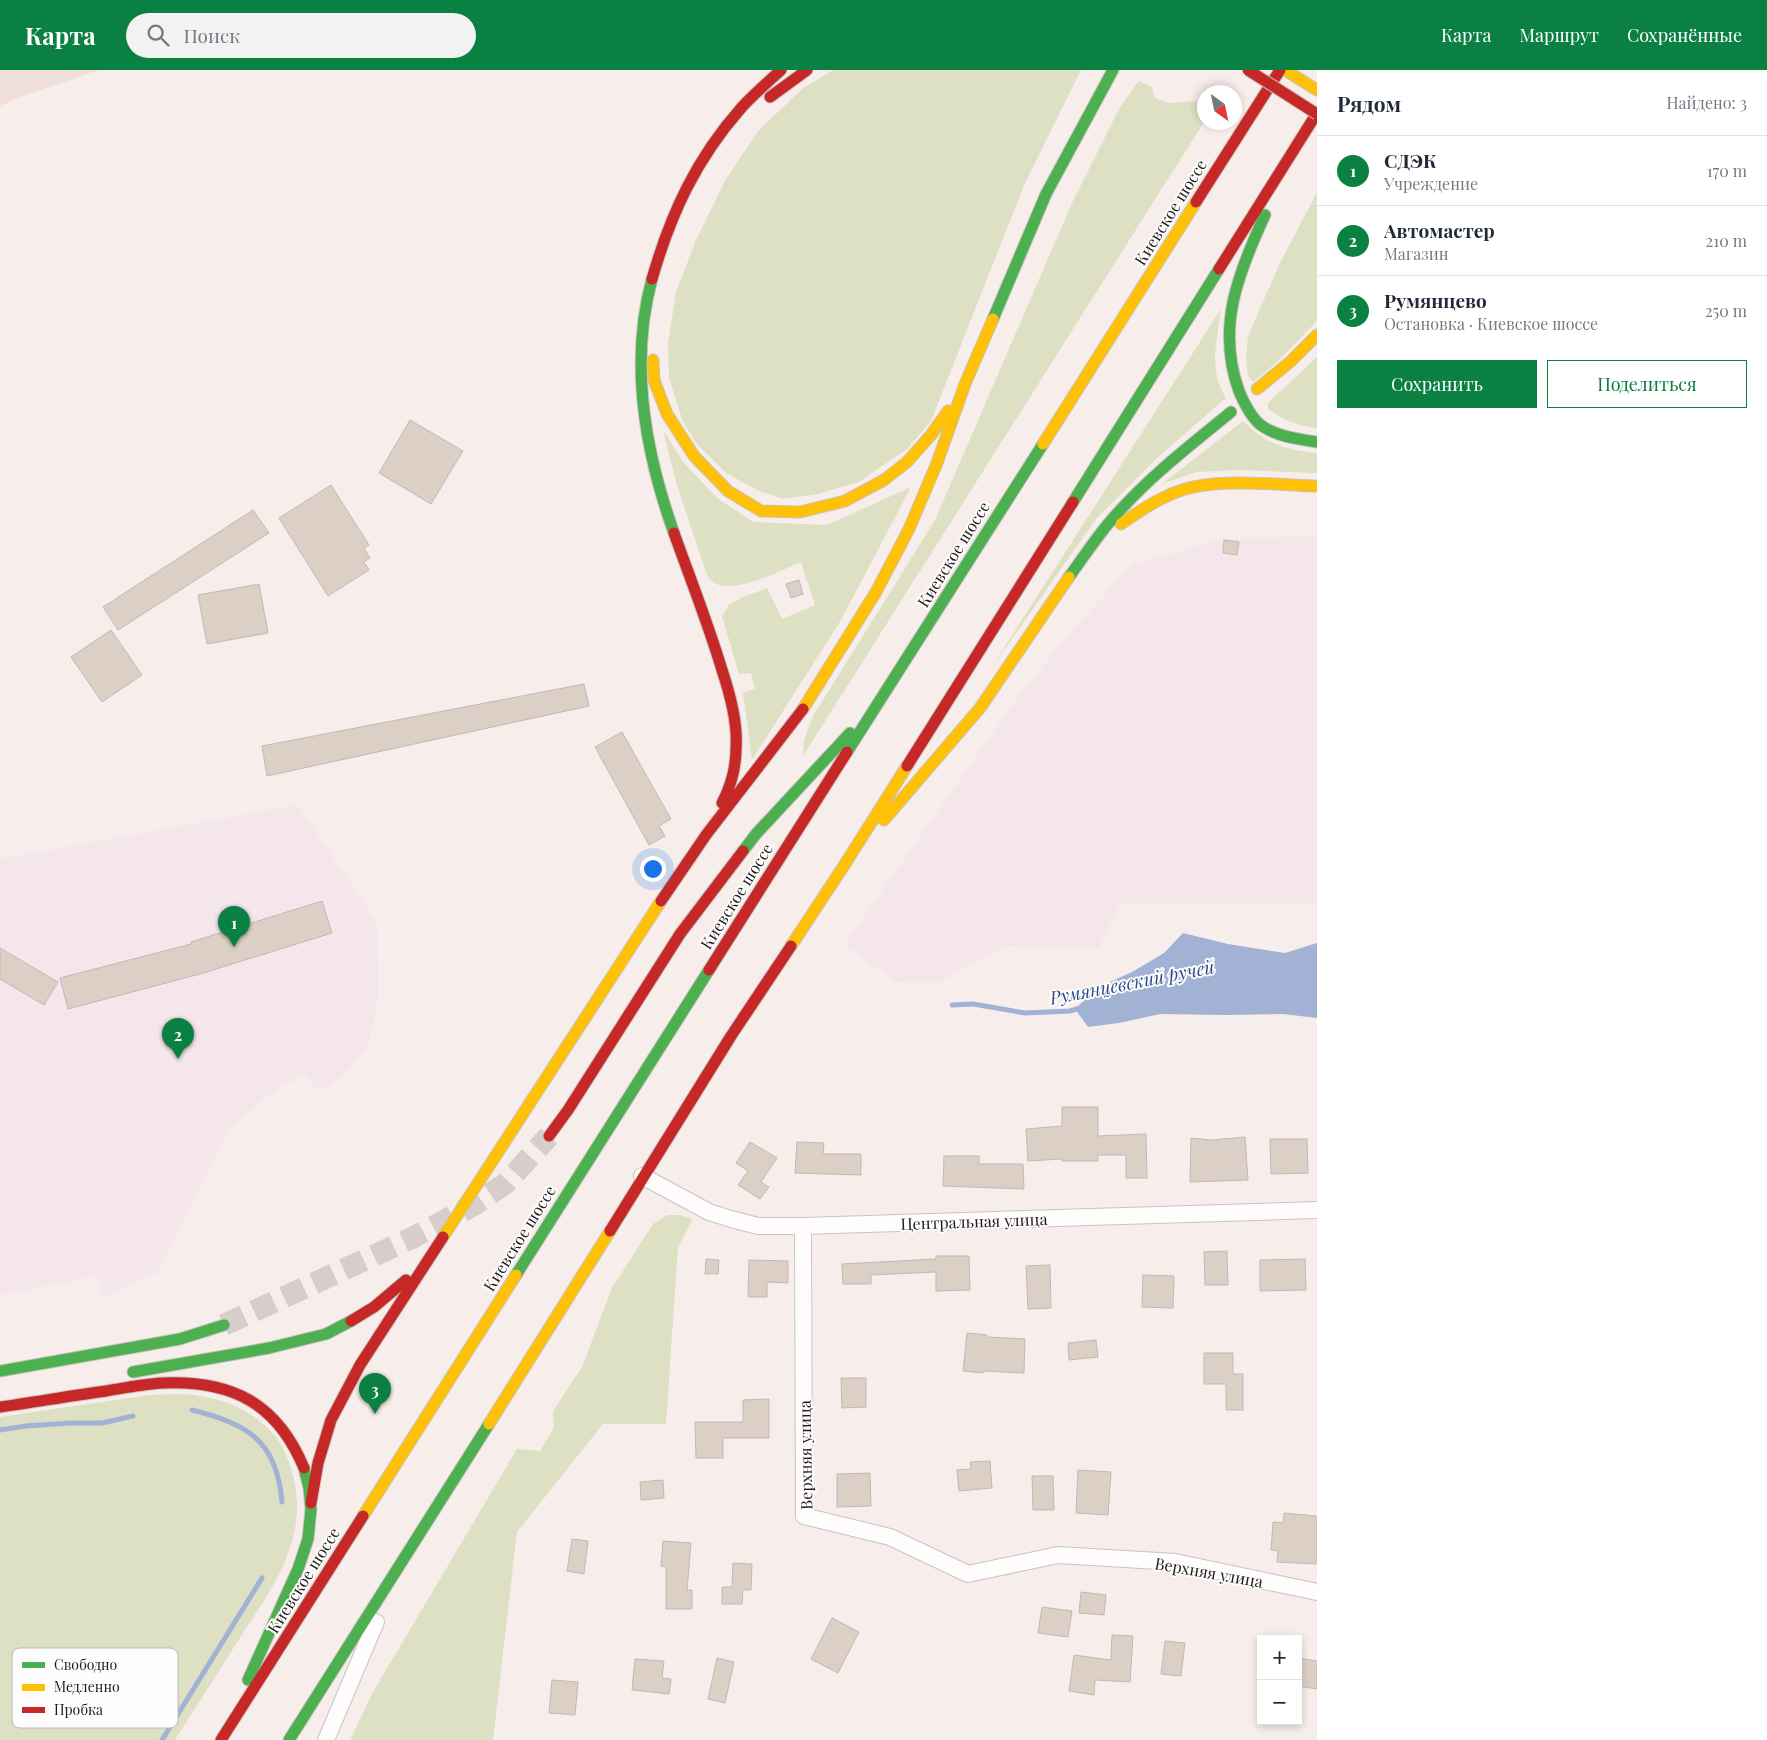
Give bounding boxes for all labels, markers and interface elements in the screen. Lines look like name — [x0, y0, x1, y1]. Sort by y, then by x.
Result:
search box — [126, 13, 476, 58]
text: Карта — [25, 19, 96, 51]
icon: search — [144, 21, 172, 49]
text: Поиск — [184, 22, 240, 48]
text: Карта — [1441, 23, 1491, 47]
text: Маршрут — [1519, 23, 1599, 47]
text: Сохранённые — [1627, 23, 1742, 47]
north arrow — [1197, 85, 1242, 130]
text: Рядом — [1337, 89, 1401, 117]
text: Найдено: 3 — [1667, 92, 1747, 113]
text: СДЭК — [1384, 147, 1437, 173]
street label: Киевское шоссе — [1129, 155, 1211, 269]
text: 1 — [1350, 160, 1356, 181]
text: 170 m — [1707, 160, 1747, 181]
text: Учреждение — [1384, 173, 1478, 194]
text: Автомастер — [1384, 217, 1495, 243]
text: 2 — [1349, 230, 1357, 251]
text: 210 m — [1706, 230, 1747, 251]
text: Магазин — [1384, 243, 1449, 264]
text: Румянцево — [1384, 287, 1487, 313]
text: 3 — [1349, 300, 1357, 321]
text: 250 m — [1705, 300, 1747, 321]
text: Остановка · Киевское шоссе — [1384, 313, 1598, 334]
button: Сохранить — [1337, 360, 1537, 408]
button: Поделиться — [1547, 360, 1747, 408]
street label: Киевское шоссе — [912, 497, 994, 611]
street label: Киевское шоссе — [695, 839, 777, 953]
your location — [640, 856, 666, 882]
pin: 1 — [218, 906, 250, 947]
water label: Румянцевский ручей — [1047, 954, 1217, 1010]
pin: 2 — [162, 1018, 194, 1059]
street label: Киевское шоссе — [478, 1181, 560, 1295]
street label: Центральная улица — [900, 1208, 1048, 1234]
pin: 3 — [359, 1373, 391, 1414]
street label: Верхняя улица — [794, 1400, 816, 1510]
street label: Киевское шоссе — [262, 1523, 344, 1637]
street label: Верхняя улица — [1153, 1552, 1265, 1592]
map controls — [1257, 1635, 1302, 1725]
button: + — [1257, 1635, 1302, 1680]
legend — [12, 1648, 178, 1728]
text: Свободно — [54, 1655, 118, 1674]
text: Медленно — [54, 1677, 120, 1696]
button: − — [1257, 1680, 1302, 1725]
text: Пробка — [54, 1700, 103, 1719]

